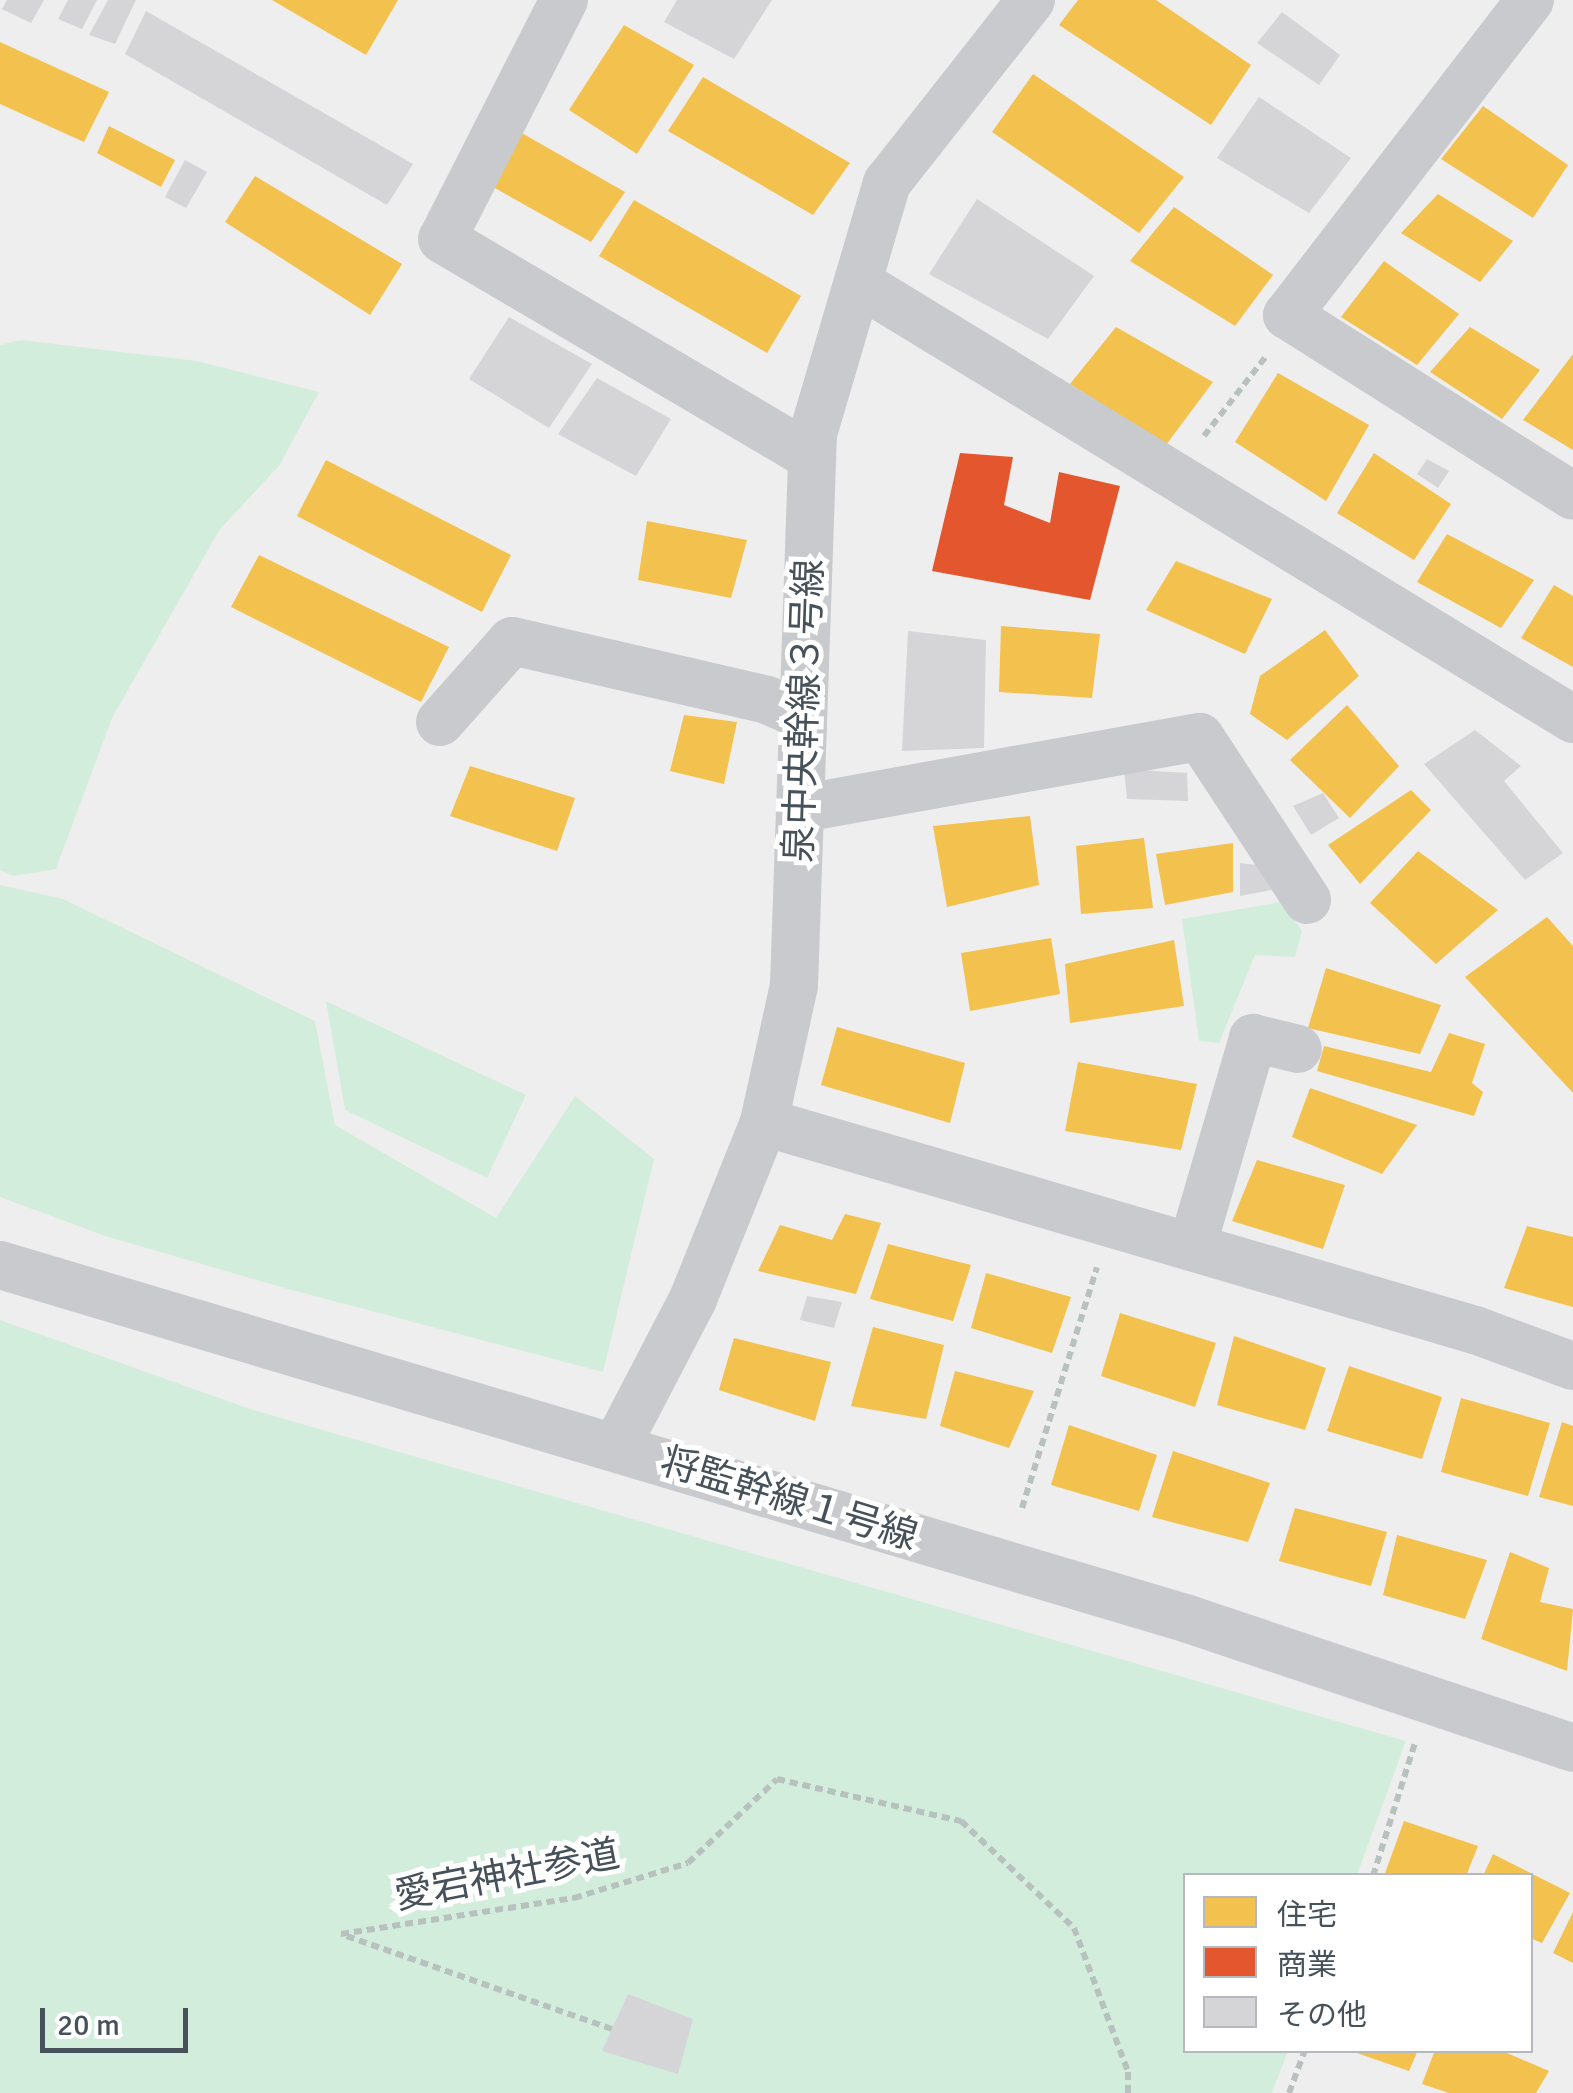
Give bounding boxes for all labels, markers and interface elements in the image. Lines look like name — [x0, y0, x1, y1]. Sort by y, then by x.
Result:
street label: 泉中央幹線３号線 — [776, 558, 832, 864]
street label: 将監幹線１号線 — [655, 1438, 923, 1560]
street label: 愛宕神社参道 — [391, 1831, 623, 1919]
legend — [1183, 1873, 1533, 2053]
text: 住宅 — [1277, 1897, 1337, 1934]
text: 商業 — [1277, 1947, 1337, 1984]
scale bar — [45, 1988, 192, 2050]
text: その他 — [1277, 1997, 1367, 2034]
text: 20 m — [57, 2007, 120, 2044]

